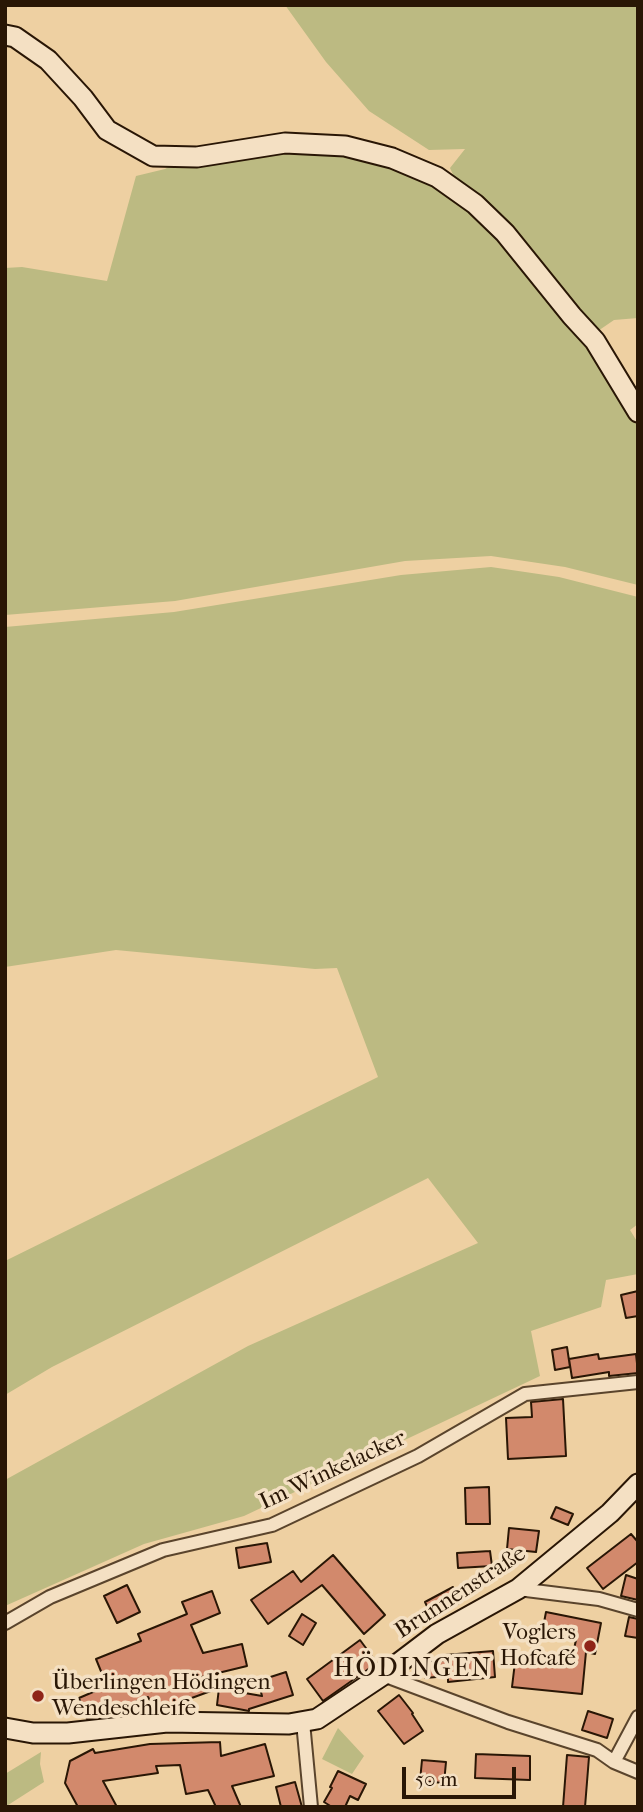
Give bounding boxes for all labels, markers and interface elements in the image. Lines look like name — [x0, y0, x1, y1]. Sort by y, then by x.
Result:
street label: Im Winkelacker — [256, 1425, 410, 1517]
street label: Brunnenstraße — [390, 1541, 532, 1645]
place label: Voglers Hofcafé — [500, 1619, 576, 1673]
marker: Voglers Hofcafé — [582, 1638, 598, 1654]
district label: HÖDINGEN — [334, 1654, 492, 1686]
place label: Überlingen Hödingen Wendeschleife — [52, 1669, 271, 1723]
marker: Überlingen Hödingen Wendeschleife — [30, 1688, 46, 1704]
scale bar — [405, 1752, 519, 1796]
text: 50 m — [415, 1767, 458, 1791]

